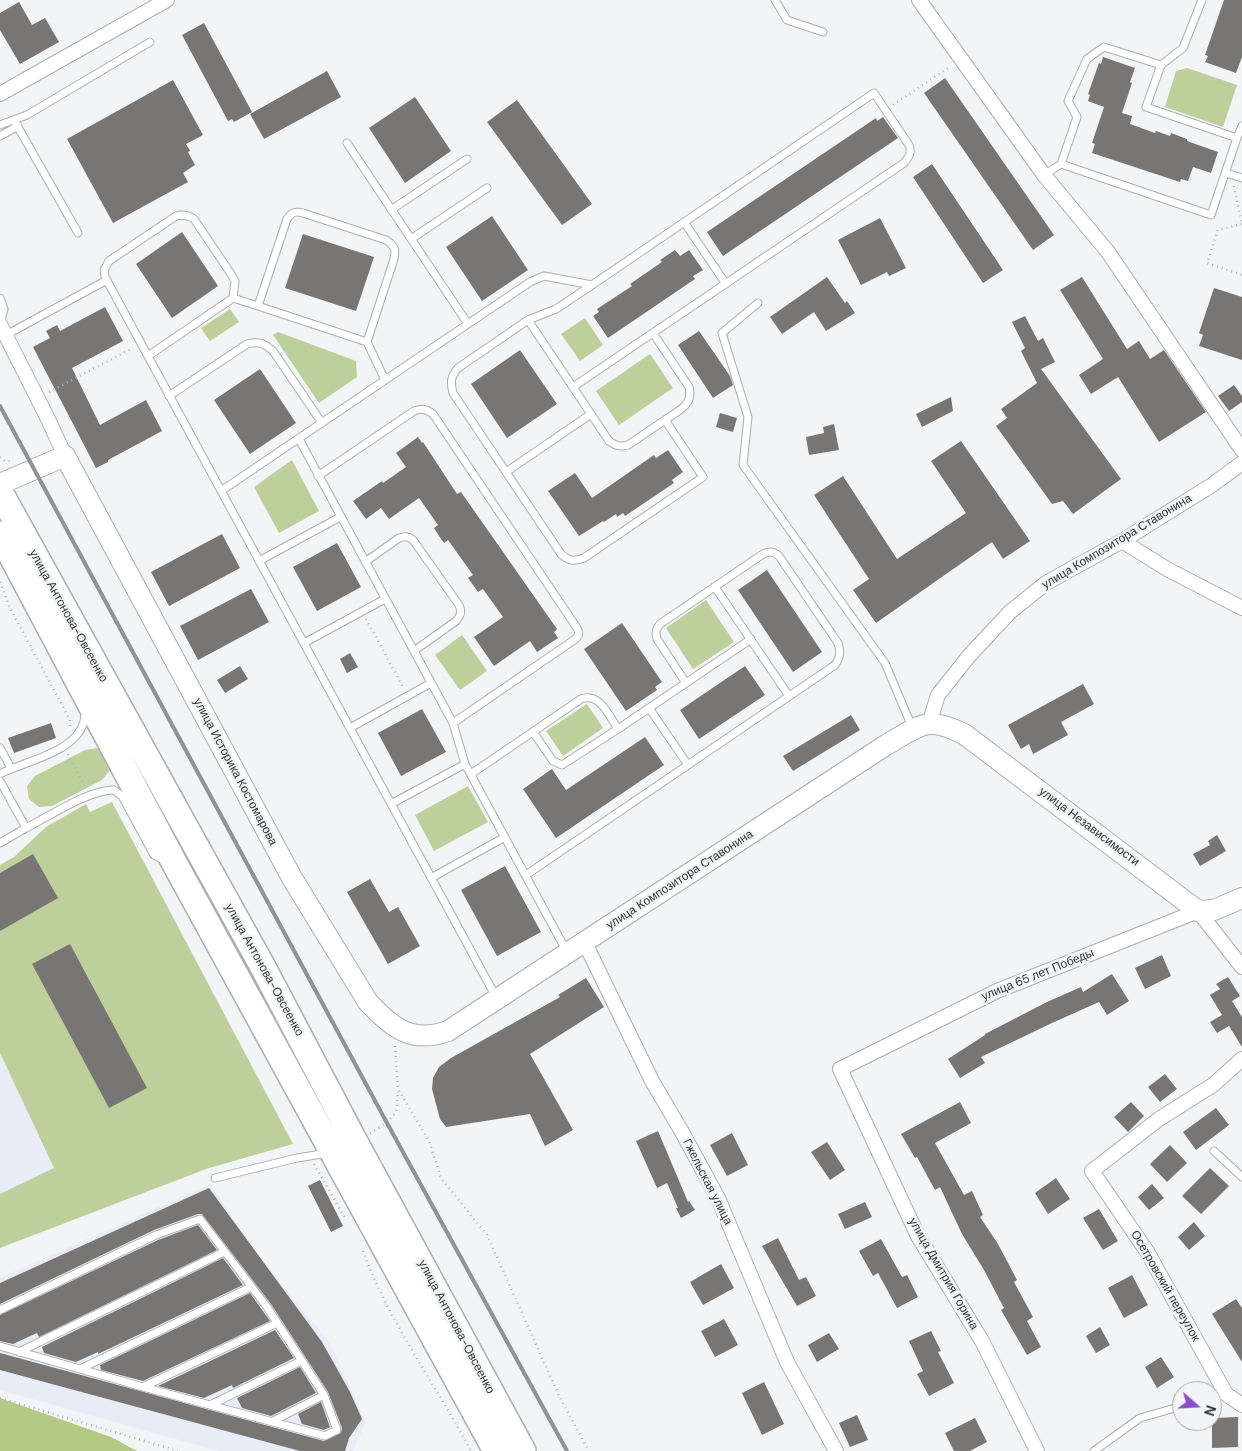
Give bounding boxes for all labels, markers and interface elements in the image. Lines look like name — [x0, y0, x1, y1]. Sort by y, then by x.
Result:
street label: улица Композитора Ставонина — [1040, 491, 1194, 593]
street label: улица Антонова-Овсеенко — [26, 547, 110, 685]
street label: улица Историка Костомарова — [190, 696, 280, 848]
street label: улица Независимости — [1036, 784, 1142, 870]
street label: улица Композитора Ставонина — [604, 827, 756, 933]
street label: улица Антонова-Овсеенко — [222, 901, 306, 1039]
street label: улица 65 лет Победы — [980, 946, 1096, 1004]
street label: Гжельская улица — [679, 1136, 735, 1228]
street label: улица Дмитрия Горина — [905, 1215, 981, 1333]
street label: Осетровский переулок — [1127, 1228, 1203, 1344]
street label: улица Антонова-Овсеенко — [415, 1258, 497, 1396]
north arrow — [1172, 1381, 1222, 1431]
text: N — [1200, 1403, 1220, 1418]

